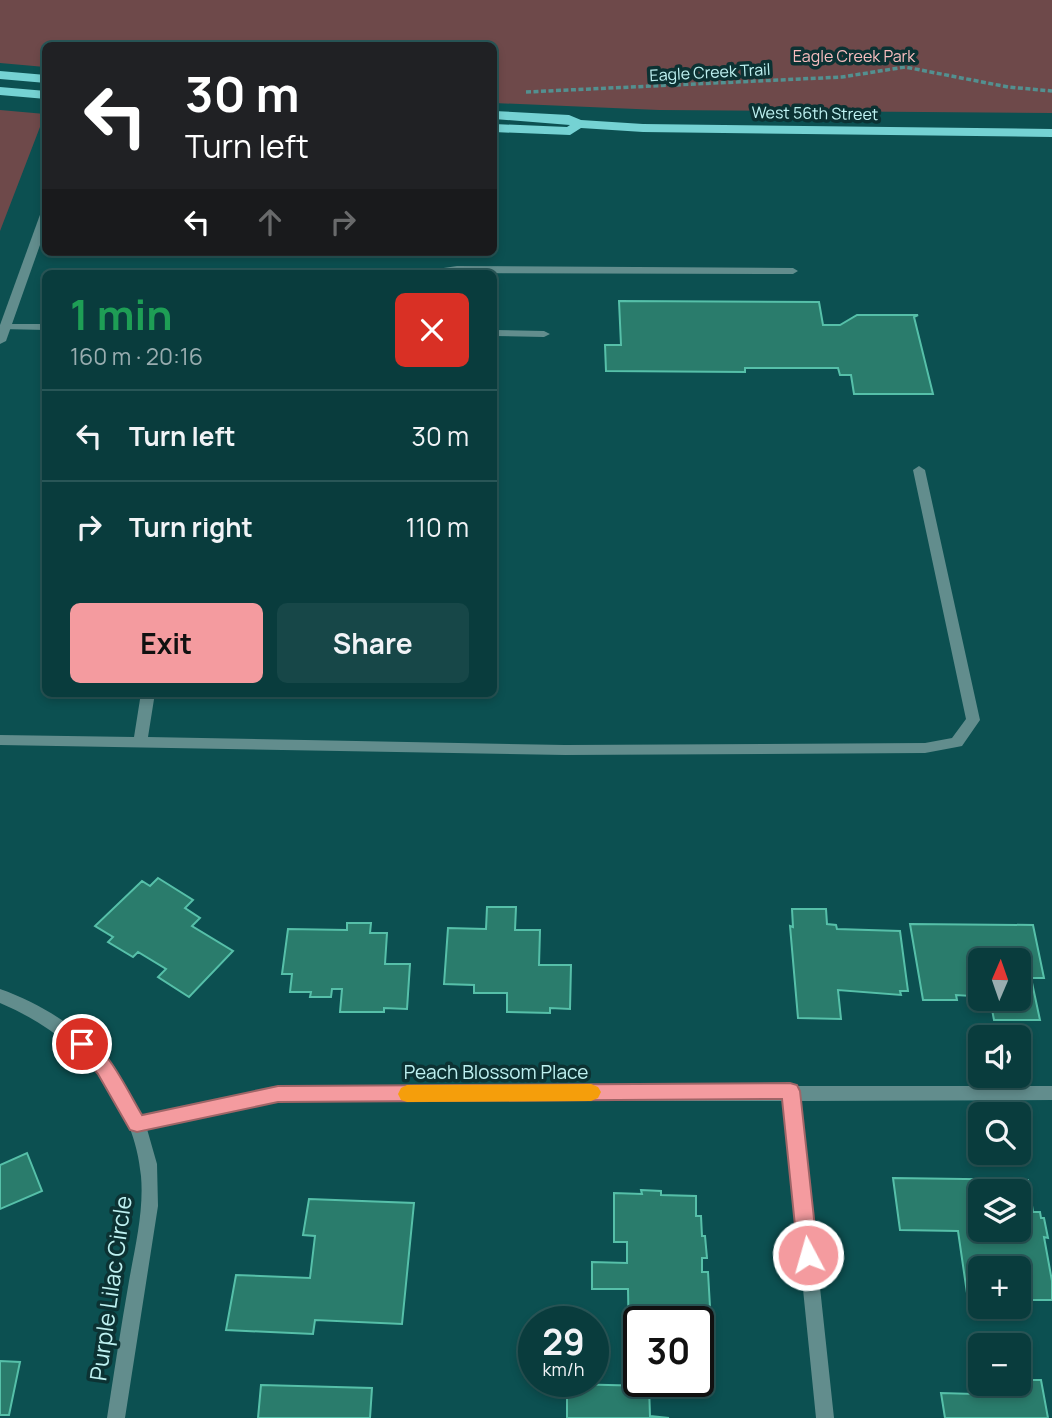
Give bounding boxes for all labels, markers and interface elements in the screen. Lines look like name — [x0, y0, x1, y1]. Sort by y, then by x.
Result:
park label: Eagle Creek Park — [793, 45, 916, 67]
street label: Eagle Creek Trail — [649, 58, 771, 86]
text: 30 m — [185, 60, 300, 127]
icon: left — [70, 70, 161, 161]
street label: West 56th Street — [751, 101, 879, 125]
text: Turn left — [185, 124, 309, 168]
icon: left — [178, 203, 216, 241]
icon: ahead — [251, 203, 289, 241]
icon: right — [324, 203, 362, 241]
text: 1 min — [70, 285, 173, 343]
button: close — [395, 293, 469, 367]
text: 160 m · 20:16 — [70, 340, 203, 372]
icon: left — [70, 417, 108, 455]
text: Turn left — [129, 418, 236, 454]
text: 30 m — [412, 418, 469, 454]
icon: right — [70, 508, 108, 546]
text: Turn right — [129, 509, 253, 545]
text: 110 m — [406, 509, 469, 545]
button: Exit — [70, 603, 263, 683]
button: Share — [277, 603, 469, 683]
north arrow — [968, 948, 1031, 1012]
map controls — [968, 948, 1031, 1396]
pin — [52, 1014, 112, 1074]
icon: arrive — [63, 1025, 101, 1063]
button: sound — [968, 1025, 1031, 1088]
street label: Peach Blossom Place — [404, 1059, 588, 1085]
button: search — [968, 1102, 1031, 1165]
button: layers — [968, 1179, 1031, 1242]
street label: Purple Lilac Circle — [81, 1193, 139, 1383]
position arrow — [771, 1218, 845, 1292]
button: + — [968, 1256, 1031, 1319]
speed limit sign: 30 — [623, 1306, 714, 1397]
text: 29 — [542, 1318, 585, 1366]
button: − — [968, 1333, 1031, 1396]
text: km/h — [543, 1357, 584, 1381]

